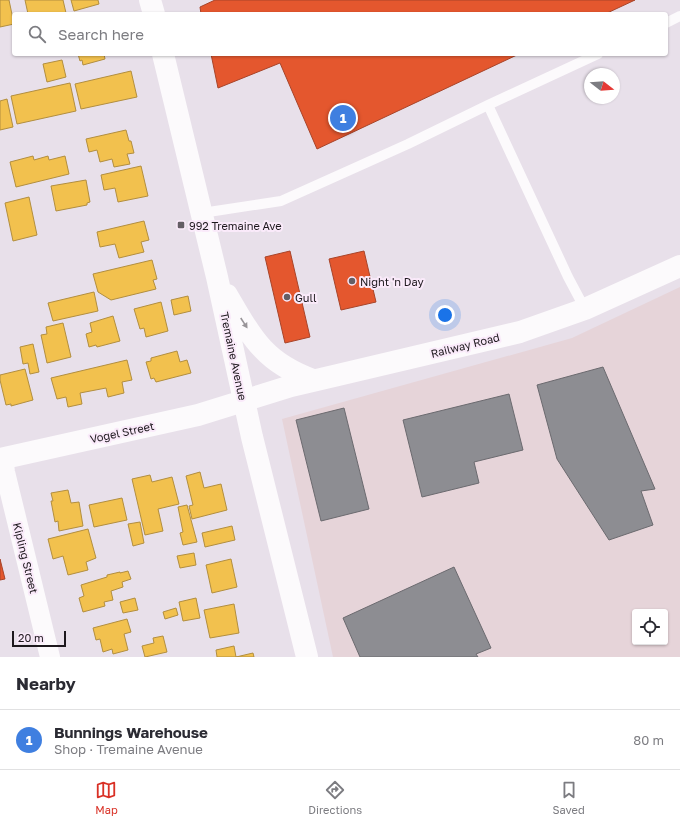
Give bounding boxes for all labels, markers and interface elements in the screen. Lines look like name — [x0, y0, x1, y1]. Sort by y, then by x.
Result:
search box — [12, 12, 668, 56]
icon: search — [26, 23, 48, 45]
text: Search here — [58, 25, 144, 43]
north arrow — [584, 68, 620, 104]
pin: 1 — [330, 103, 356, 133]
place label: 992 Tremaine Ave — [189, 219, 282, 232]
marker: 992 Tremaine Ave — [176, 220, 186, 230]
place label: Night 'n Day — [360, 275, 424, 288]
marker: Night 'n Day — [347, 276, 357, 286]
place label: Gull — [295, 291, 317, 304]
marker: Gull — [282, 292, 292, 302]
your location — [435, 305, 455, 325]
street label: Tremaine Avenue — [218, 311, 250, 401]
one-way arrow — [240, 318, 248, 328]
street label: Railway Road — [429, 330, 501, 360]
street label: Vogel Street — [89, 419, 155, 445]
street label: Kipling Street — [11, 521, 41, 595]
map controls — [632, 609, 668, 645]
button: locate — [632, 609, 668, 645]
scale bar — [12, 629, 66, 648]
text: 20 m — [18, 631, 44, 644]
text: Nearby — [16, 673, 76, 694]
text: Bunnings Warehouse — [54, 723, 208, 741]
text: 1 — [26, 732, 32, 748]
text: 80 m — [633, 732, 664, 748]
text: Shop · Tremaine Avenue — [54, 741, 203, 757]
tab: Map — [95, 779, 118, 816]
tab: Directions — [308, 779, 362, 816]
tab: Saved — [553, 779, 585, 816]

